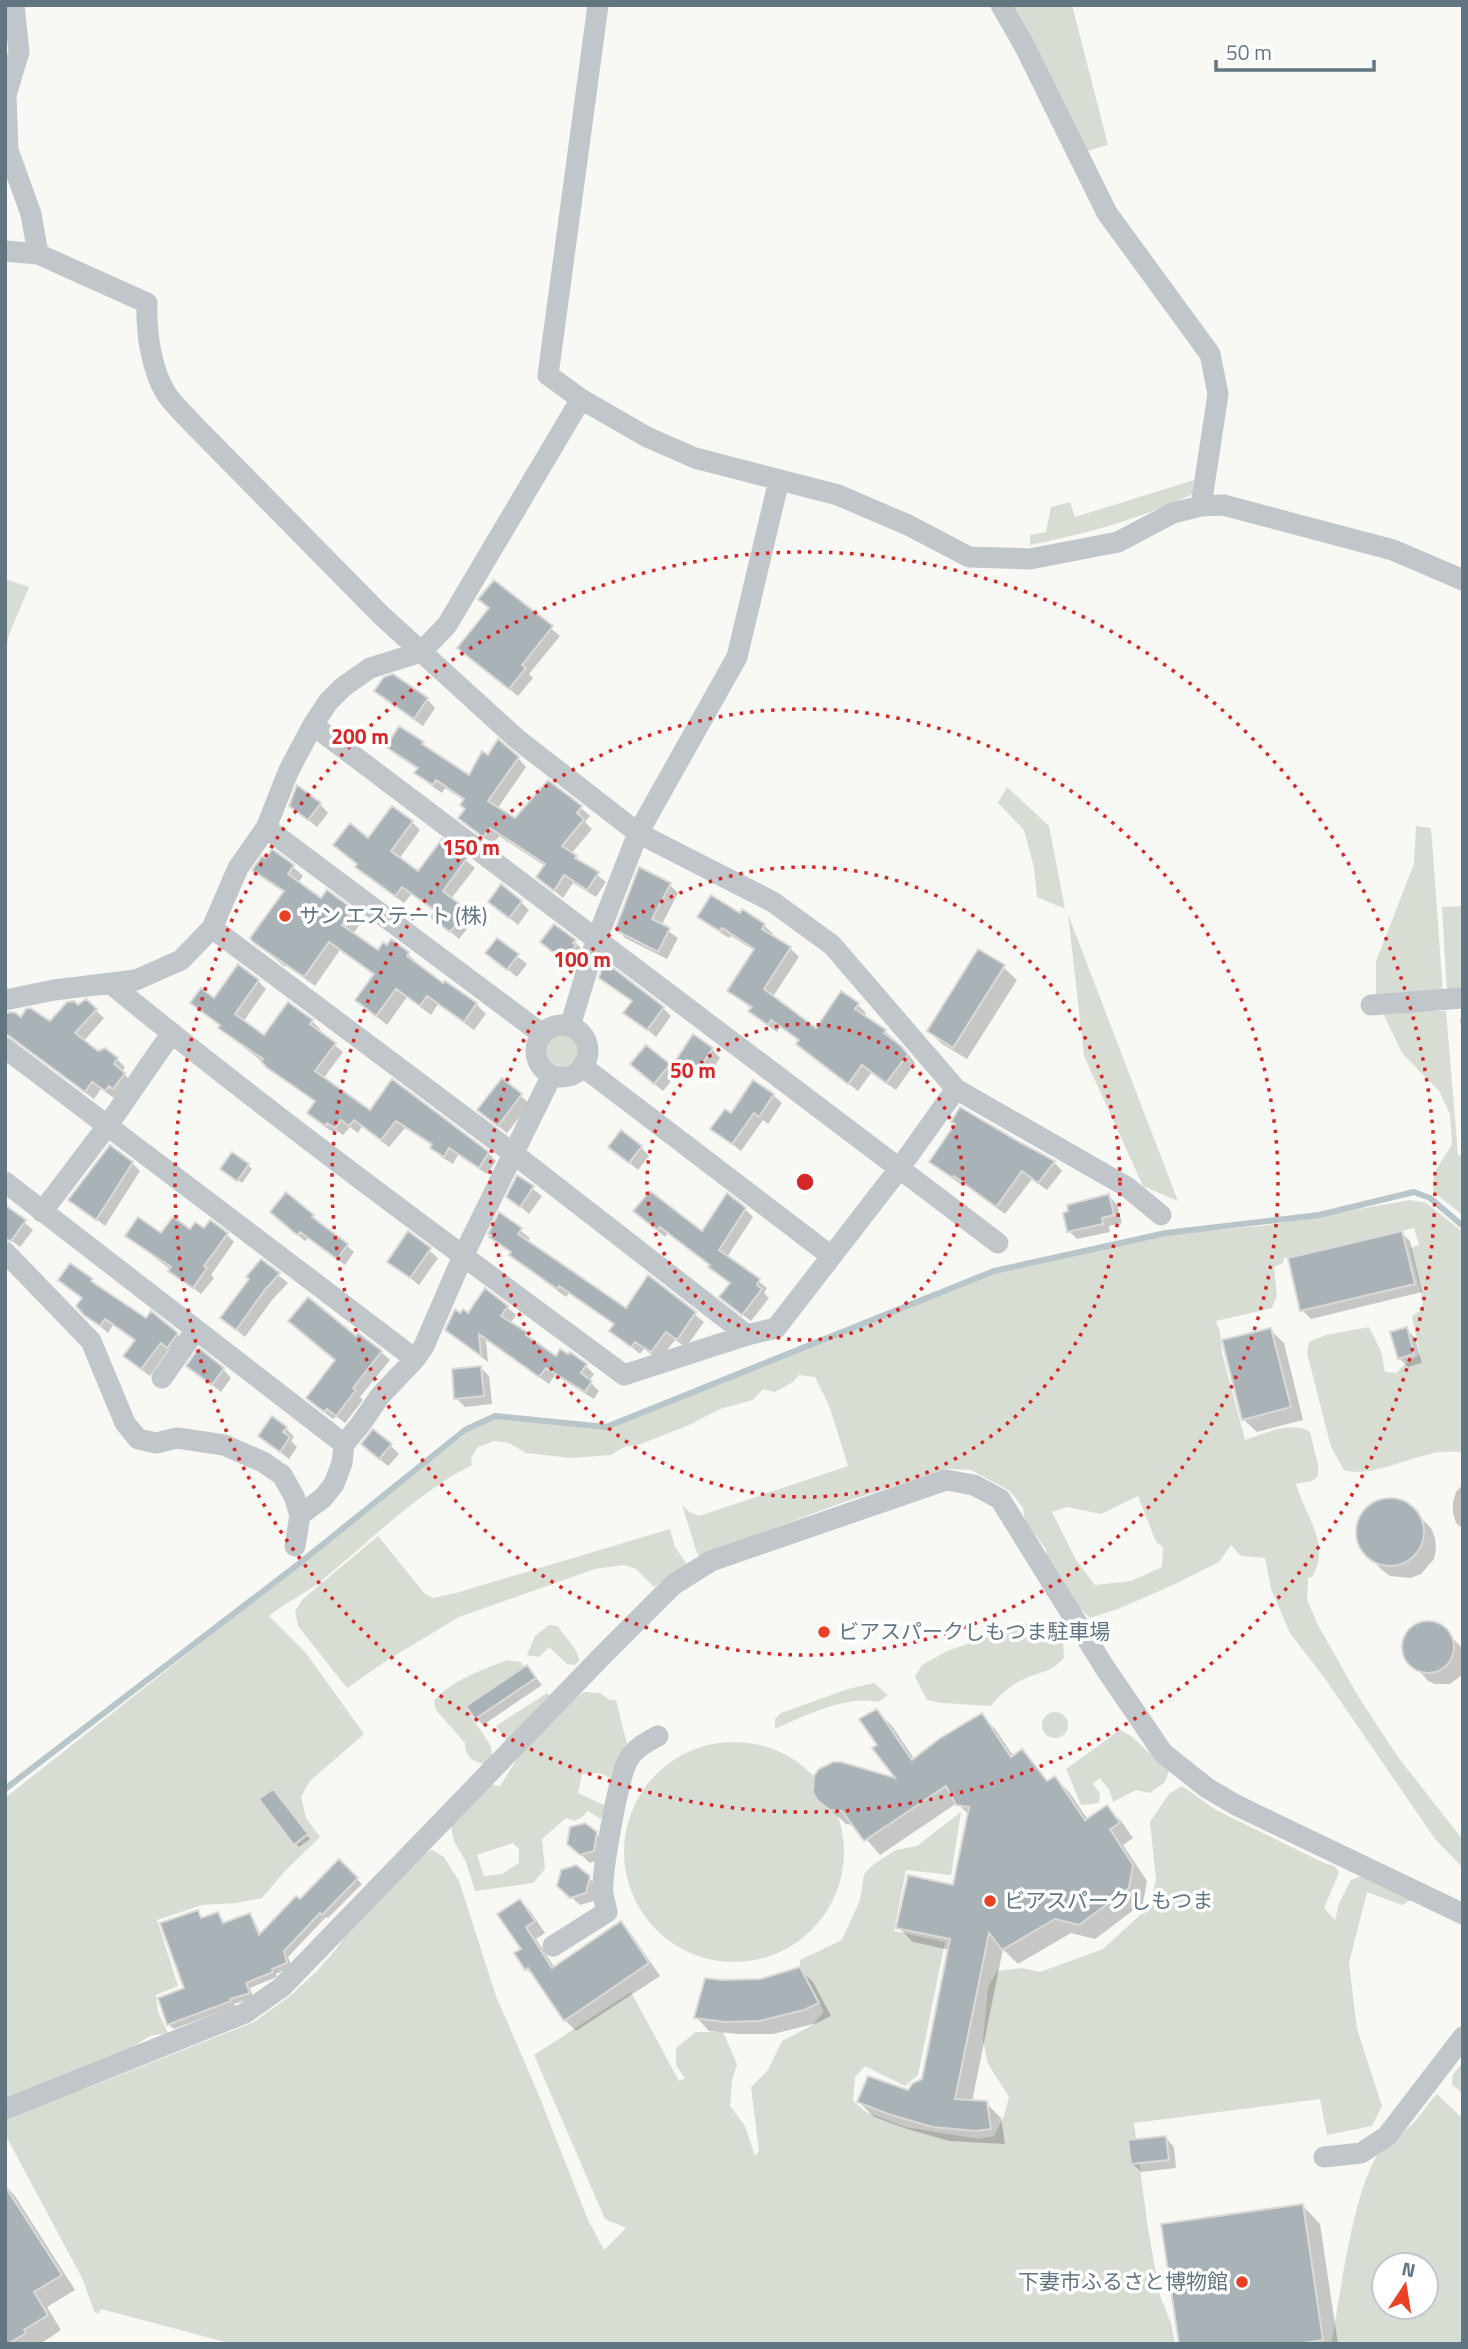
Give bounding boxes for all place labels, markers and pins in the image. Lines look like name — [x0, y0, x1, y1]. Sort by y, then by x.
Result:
place label: サン エステート (株) — [299, 899, 487, 931]
marker: サン エステート (株) — [277, 908, 293, 924]
centre of rings — [793, 1170, 817, 1194]
place label: ビアスパークしもつま駐車場 — [838, 1615, 1110, 1647]
marker: ビアスパークしもつま駐車場 — [816, 1624, 832, 1640]
place label: ビアスパークしもつま — [1004, 1884, 1213, 1916]
marker: ビアスパークしもつま — [982, 1893, 998, 1909]
place label: 下妻市ふるさと博物館 — [1018, 2265, 1228, 2297]
marker: 下妻市ふるさと博物館 — [1234, 2274, 1250, 2290]

